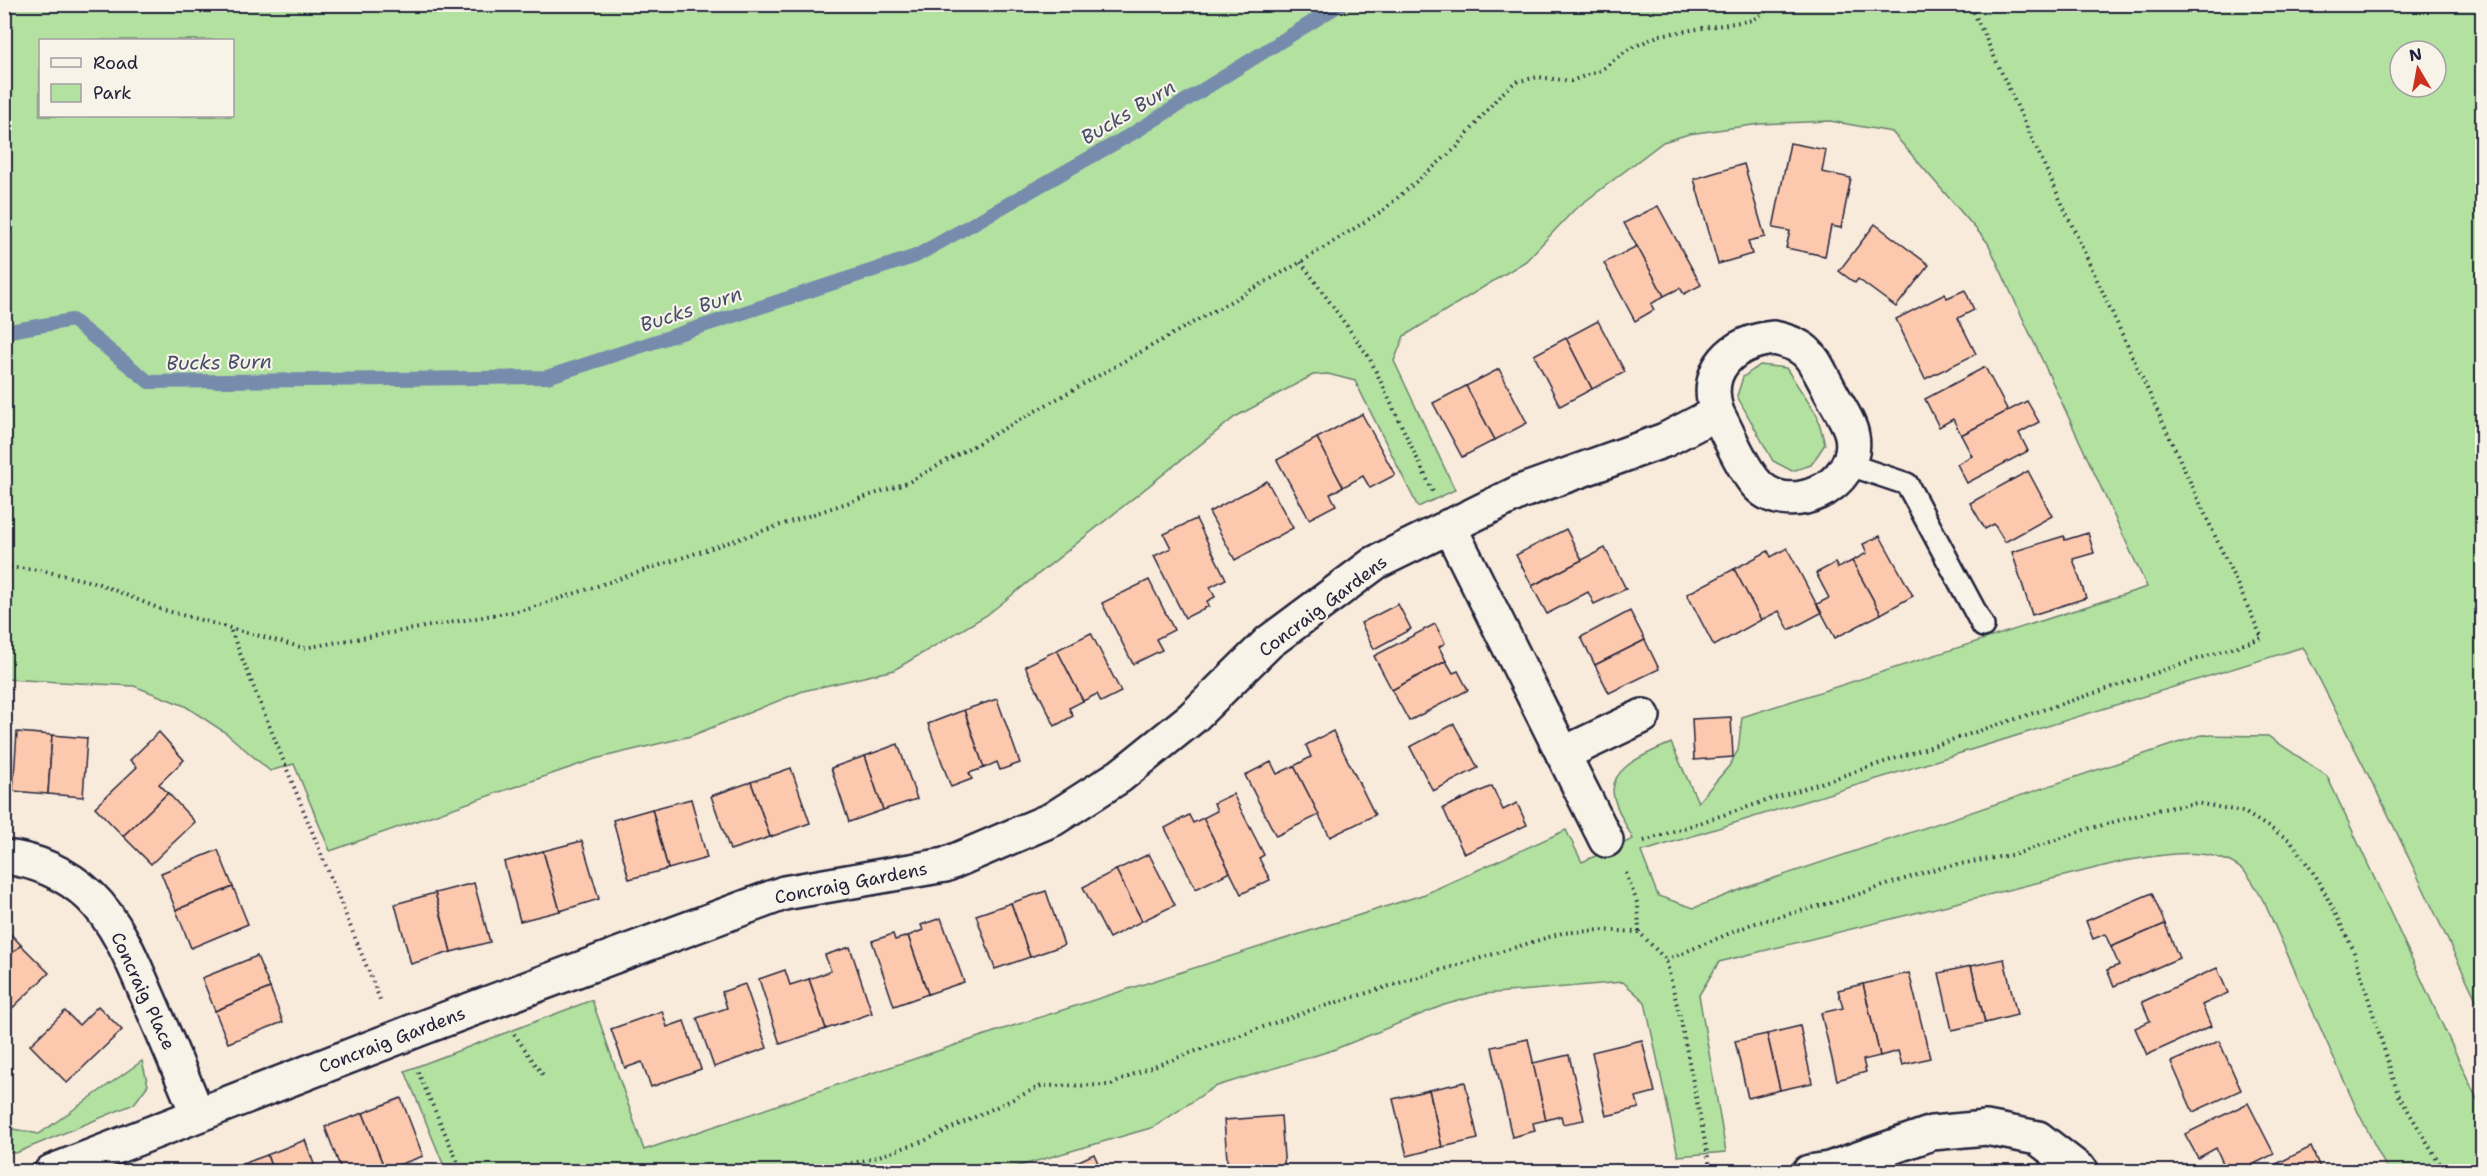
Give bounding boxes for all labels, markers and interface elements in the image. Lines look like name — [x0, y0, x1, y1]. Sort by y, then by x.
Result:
legend — [39, 39, 234, 117]
north arrow — [2388, 39, 2448, 99]
text: N — [2407, 43, 2424, 66]
text: Road — [93, 51, 138, 75]
water label: Bucks Burn — [1076, 74, 1180, 150]
text: Park — [93, 81, 132, 105]
water label: Bucks Burn — [637, 280, 745, 338]
water label: Bucks Burn — [166, 348, 272, 376]
street label: Concraig Gardens — [1254, 550, 1392, 662]
street label: Concraig Gardens — [773, 856, 929, 910]
street label: Concraig Place — [105, 928, 181, 1054]
street label: Concraig Gardens — [315, 1001, 469, 1079]

